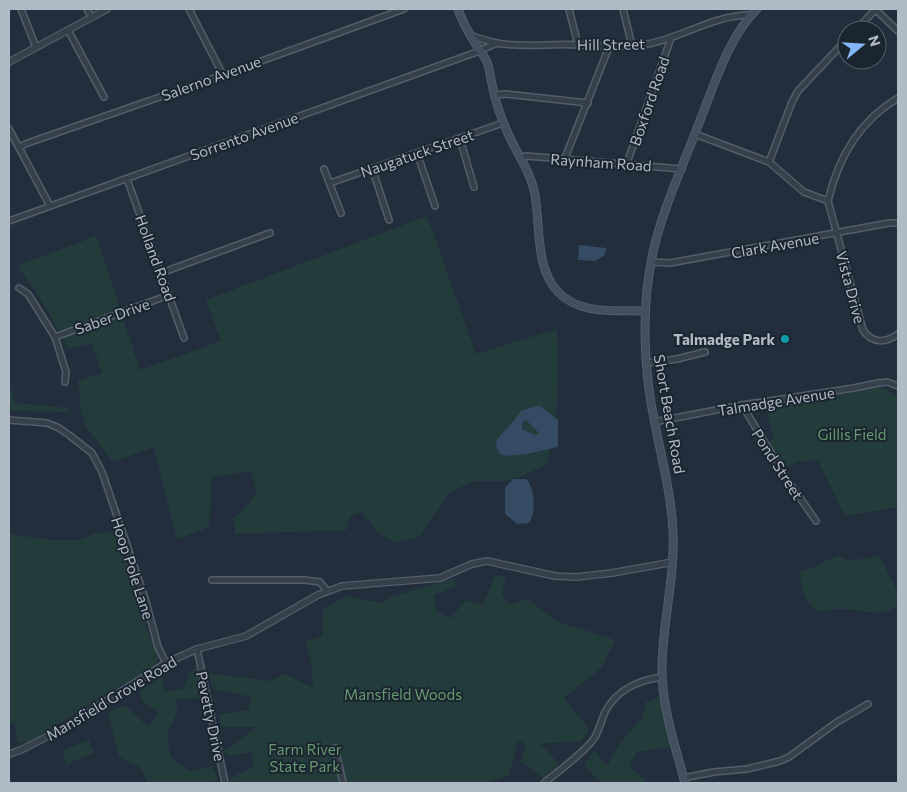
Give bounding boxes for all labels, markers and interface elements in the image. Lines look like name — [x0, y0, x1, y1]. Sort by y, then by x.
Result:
north arrow — [837, 20, 887, 70]
text: N — [865, 33, 885, 48]
street label: Hill Street — [577, 34, 645, 54]
street label: Salerno Avenue — [159, 52, 263, 104]
street label: Boxford Road — [625, 54, 673, 148]
street label: Sorrento Avenue — [187, 108, 301, 164]
street label: Naugatuck Street — [358, 125, 476, 181]
street label: Raynham Road — [550, 149, 652, 175]
street label: Holland Road — [132, 212, 180, 304]
street label: Clark Avenue — [730, 228, 820, 262]
street label: Vista Drive — [833, 249, 869, 325]
street label: Saber Drive — [72, 294, 152, 338]
place label: Talmadge Park — [673, 330, 775, 348]
marker: Talmadge Park — [779, 333, 791, 345]
street label: Short Beach Road — [651, 353, 689, 475]
street label: Talmadge Avenue — [716, 383, 836, 419]
street label: Pond Street — [748, 425, 808, 503]
park label: Gillis Field — [818, 425, 886, 443]
street label: Hoop Pole Lane — [108, 515, 158, 622]
street label: Mansfield Grove Road — [42, 652, 180, 744]
street label: Pevetty Drive — [193, 669, 229, 763]
park label: Mansfield Woods — [344, 685, 462, 703]
park label: Farm River State Park — [268, 740, 342, 775]

